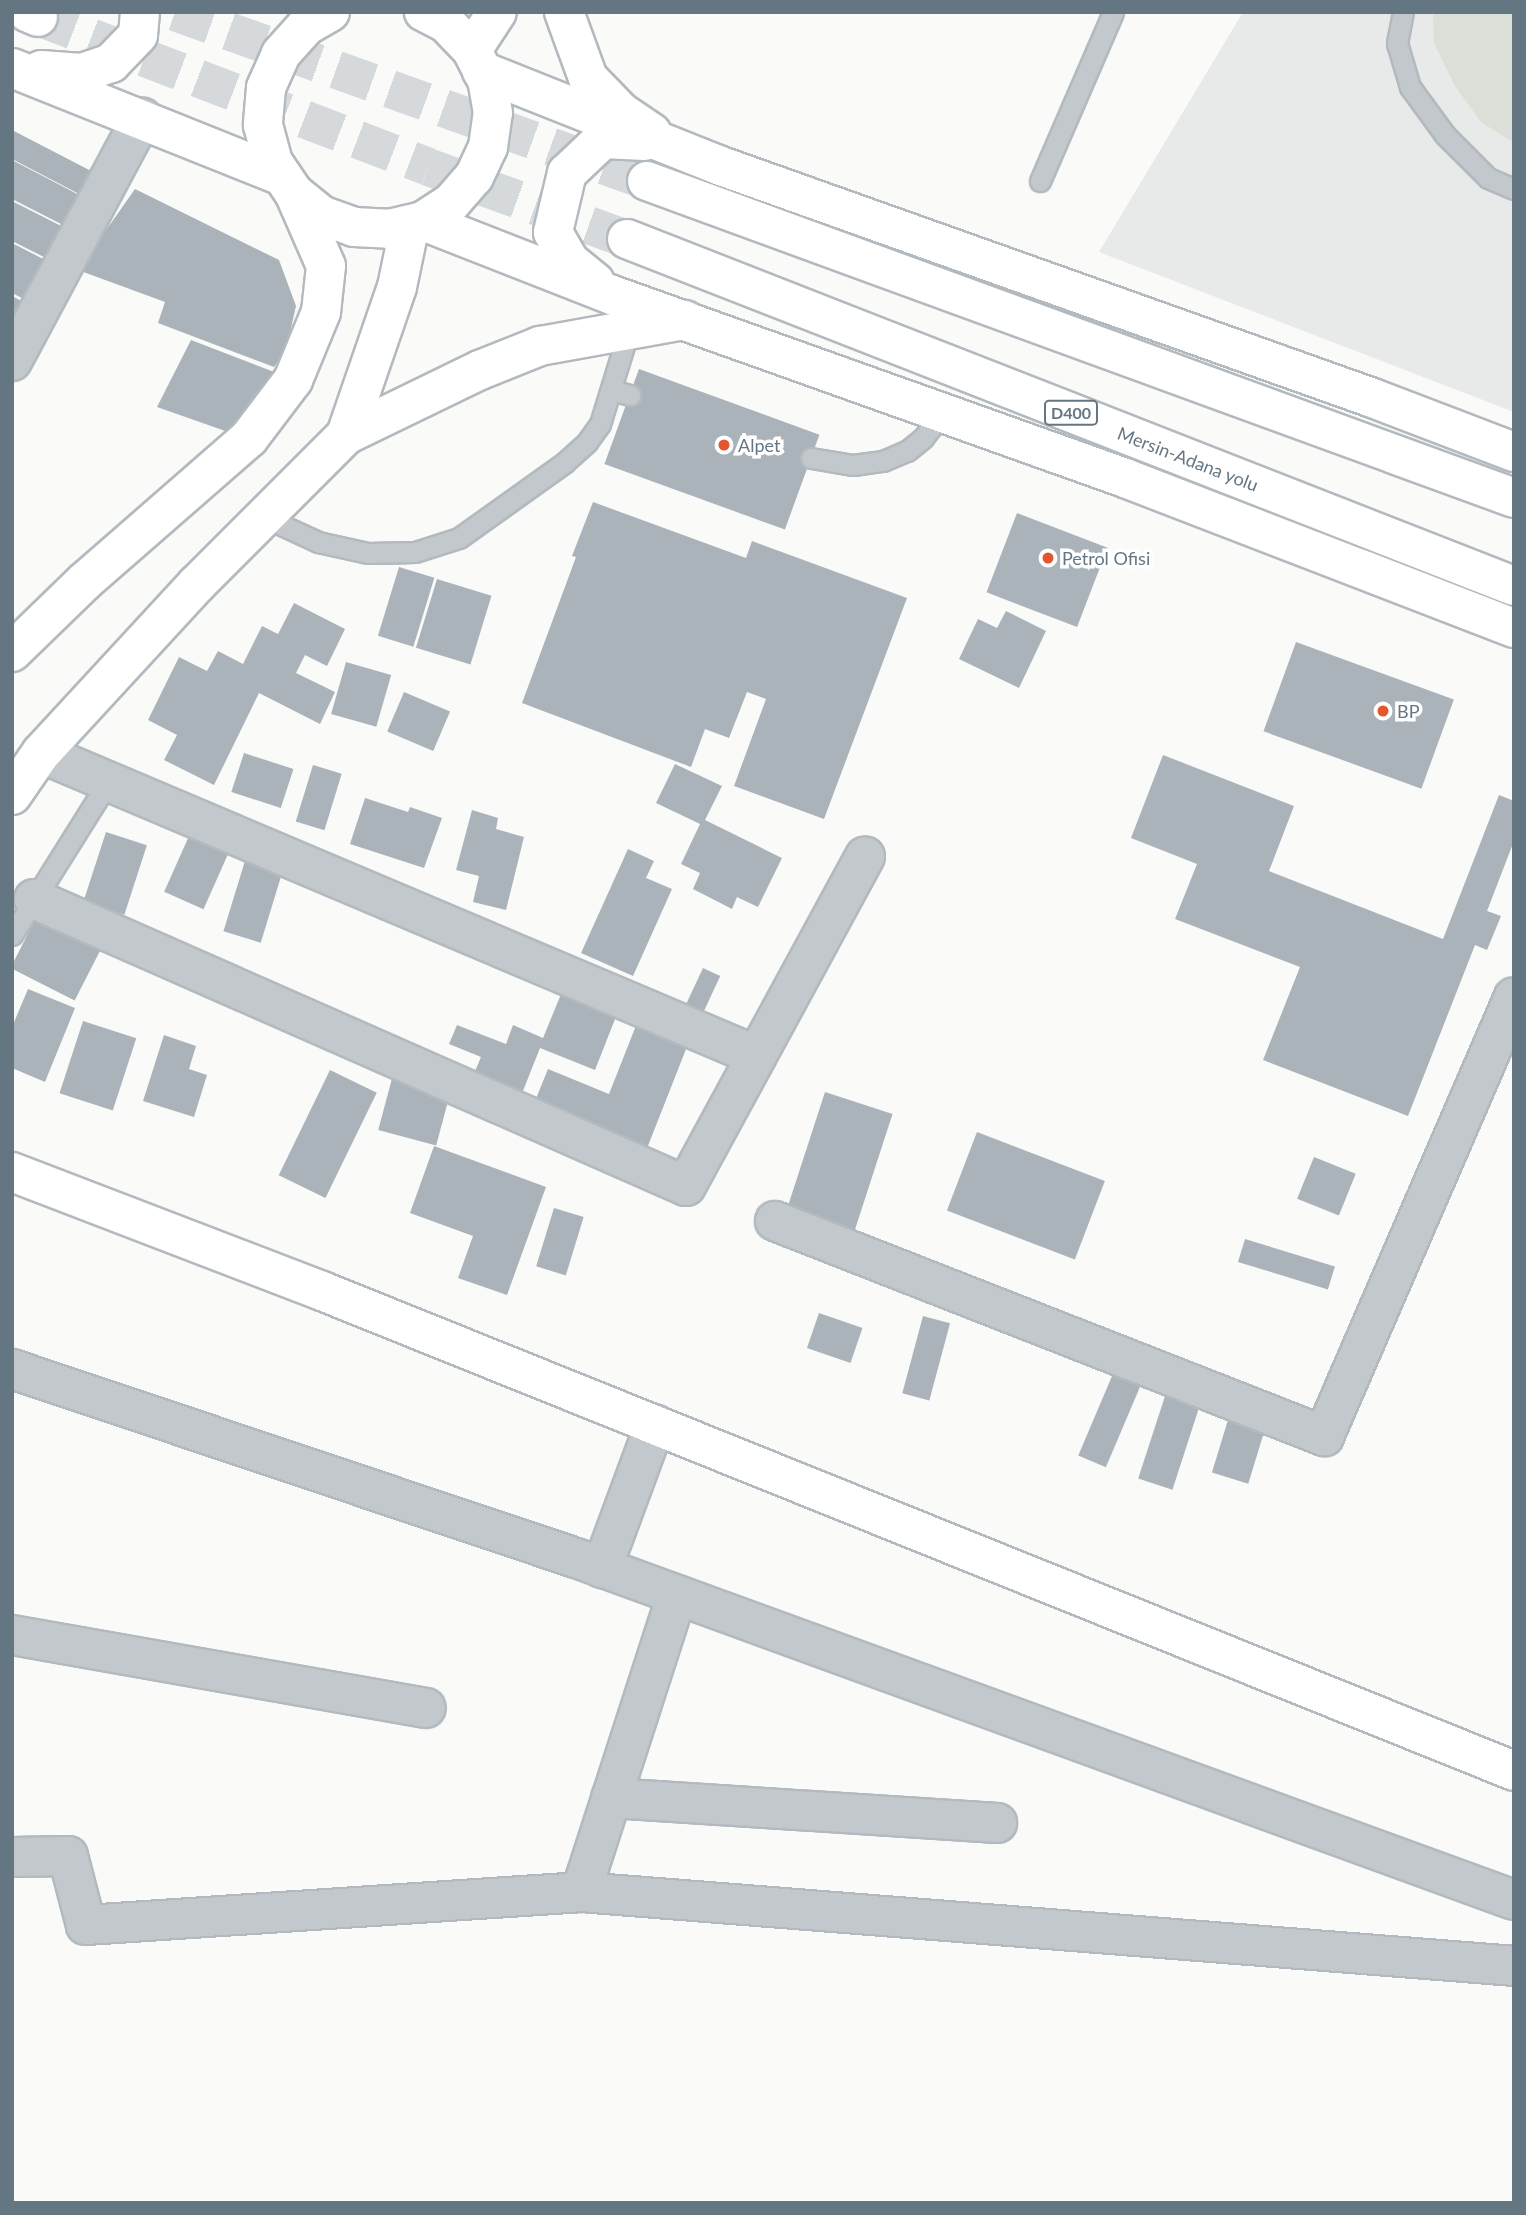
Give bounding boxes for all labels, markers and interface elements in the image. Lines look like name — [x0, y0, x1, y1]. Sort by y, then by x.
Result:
road number: D400 — [1043, 400, 1099, 426]
street label: Mersin-Adana yolu — [1114, 422, 1262, 496]
place label: Alpet — [738, 434, 780, 456]
marker: Alpet — [716, 437, 732, 453]
place label: Petrol Ofisi — [1062, 547, 1150, 569]
marker: Petrol Ofisi — [1040, 550, 1056, 566]
place label: BP — [1397, 700, 1419, 722]
marker: BP — [1375, 703, 1391, 719]

